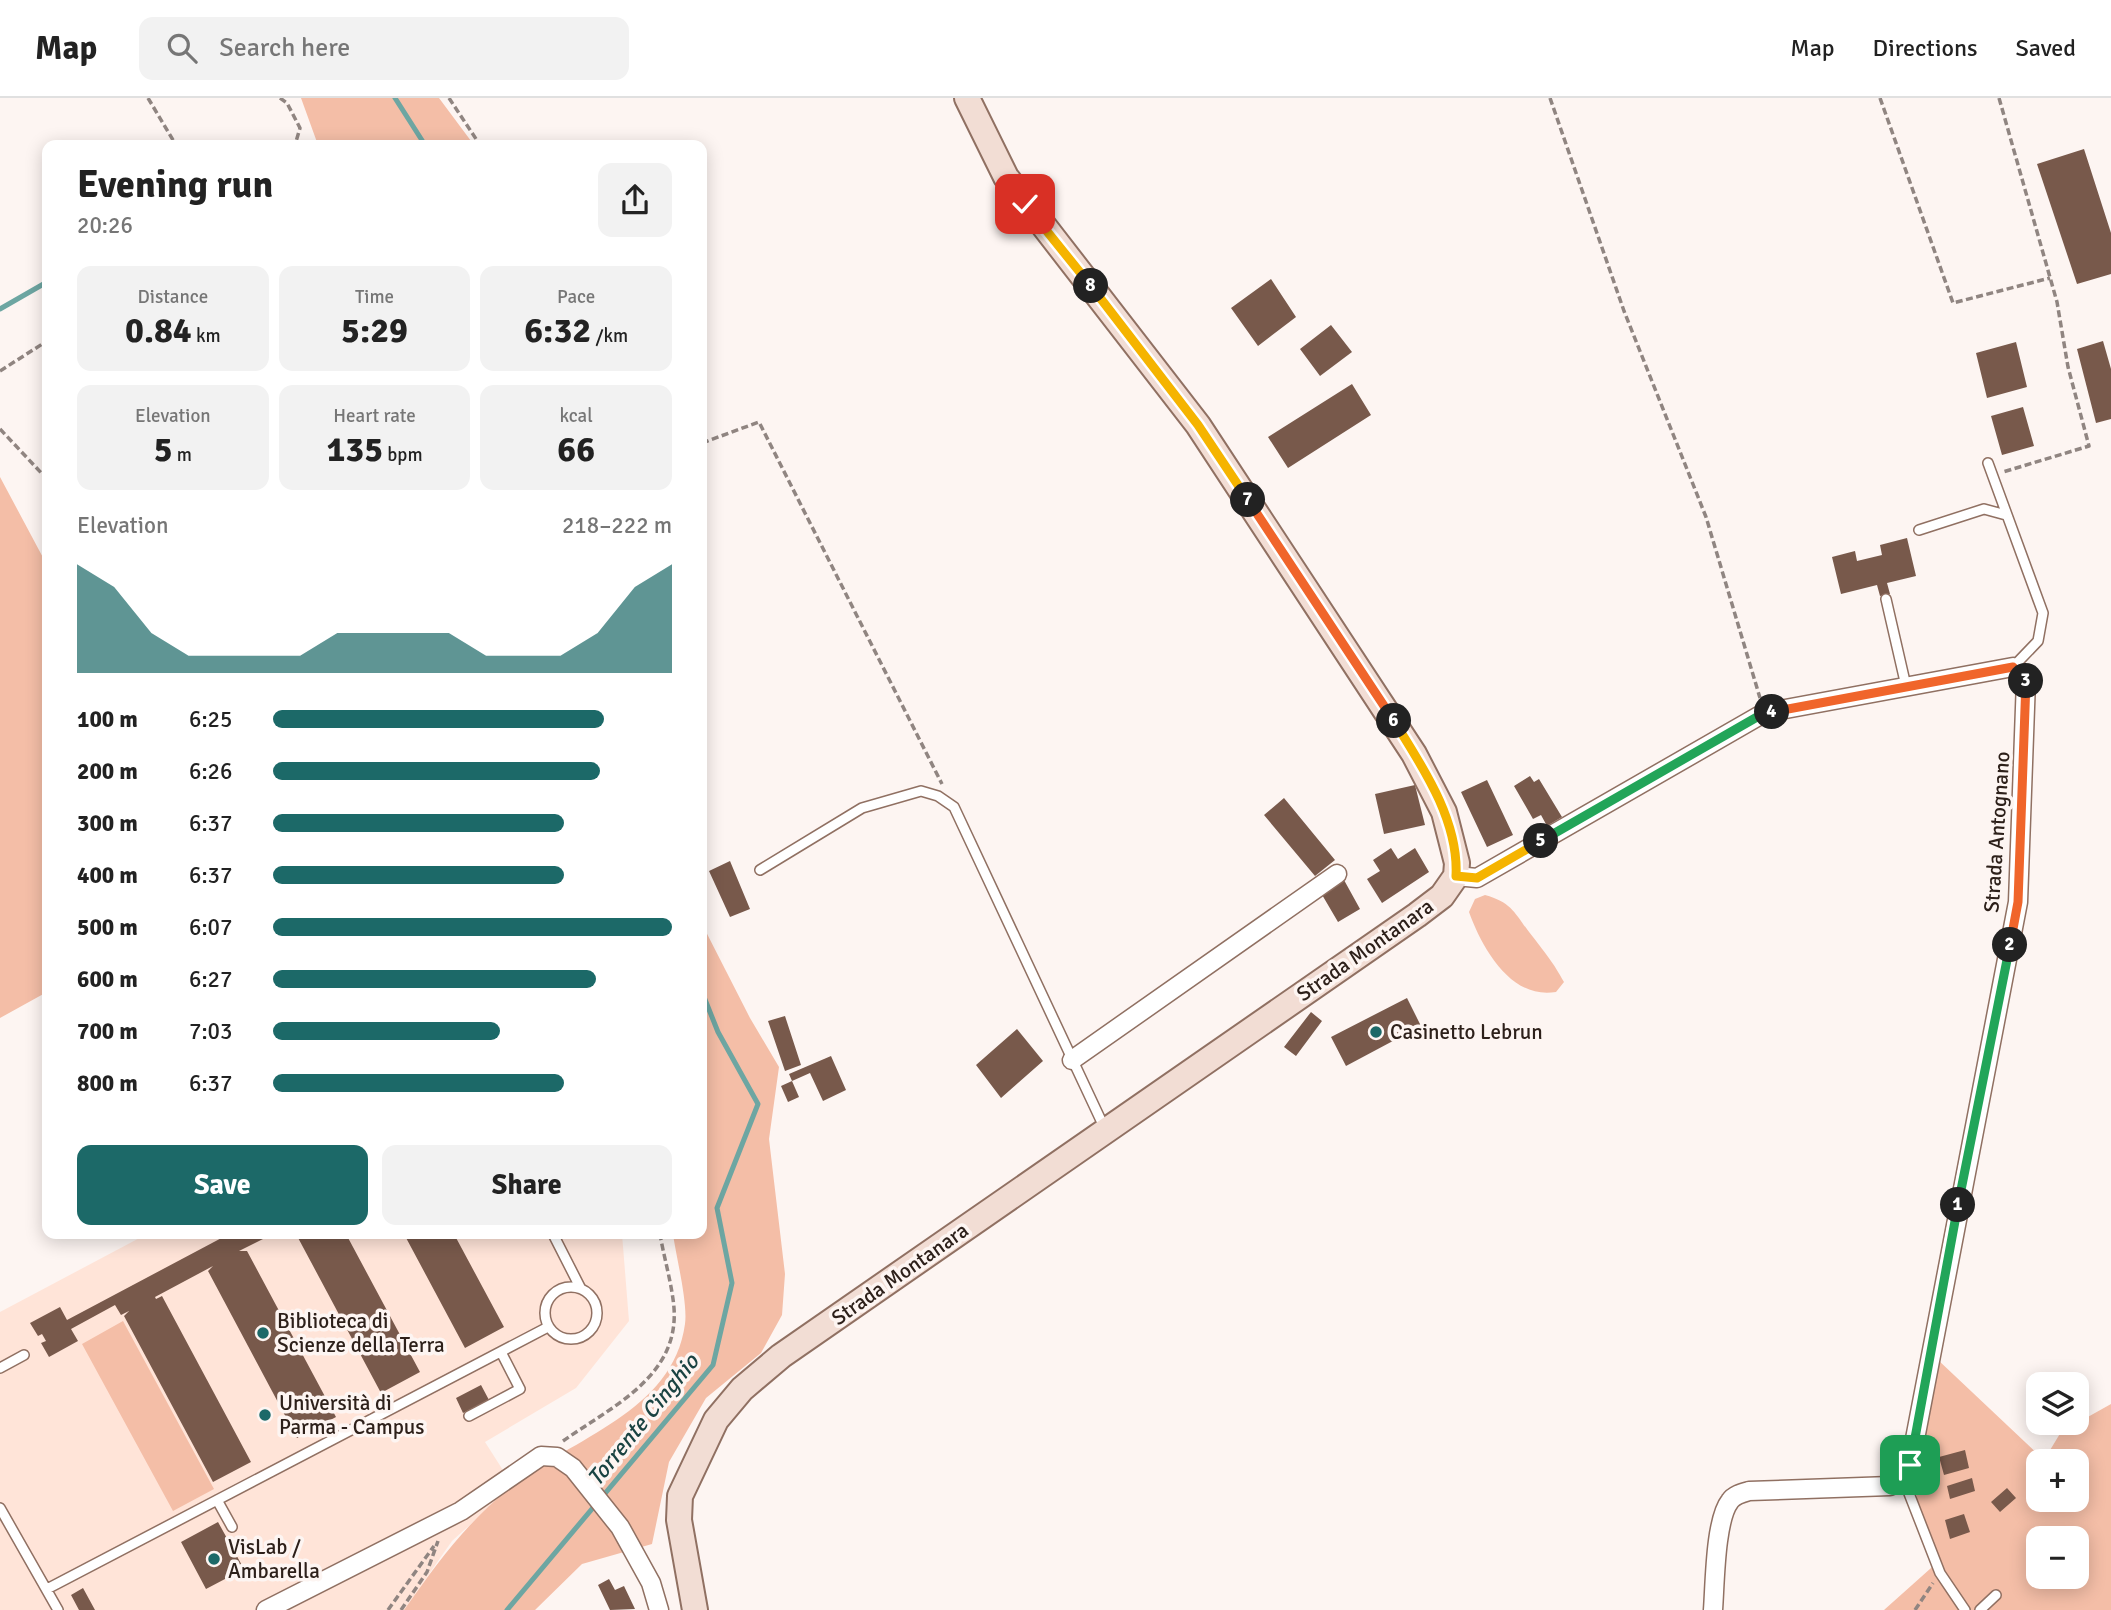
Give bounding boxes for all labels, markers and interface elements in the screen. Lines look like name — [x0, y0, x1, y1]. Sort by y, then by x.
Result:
search box — [139, 17, 629, 80]
text: Map — [35, 28, 97, 69]
icon: search — [163, 29, 201, 67]
text: Search here — [219, 32, 350, 64]
text: Map — [1790, 33, 1835, 63]
text: Directions — [1873, 33, 1978, 63]
text: Saved — [2016, 33, 2076, 63]
text: Evening run — [77, 161, 273, 208]
button: share — [598, 163, 672, 237]
pin — [995, 174, 1055, 234]
icon: check — [1006, 185, 1044, 223]
text: 20:26 — [77, 211, 133, 240]
pin: 8 — [1074, 268, 1108, 304]
text: 8 — [1085, 273, 1096, 297]
text: Distance — [137, 285, 208, 309]
text: Time — [355, 285, 394, 309]
text: Pace — [557, 285, 595, 309]
text: 0.84 — [125, 309, 192, 352]
text: 5:29 — [341, 309, 408, 352]
text: 6:32 — [524, 309, 591, 352]
text: km — [192, 324, 221, 348]
text: /km — [591, 324, 628, 348]
text: Elevation — [135, 404, 211, 428]
text: Heart rate — [333, 404, 416, 428]
text: kcal — [560, 404, 593, 428]
text: 5 — [154, 428, 173, 471]
text: 135 — [326, 428, 383, 471]
text: 66 — [557, 428, 595, 471]
text: m — [173, 443, 192, 467]
text: bpm — [383, 443, 423, 467]
pin: 7 — [1230, 482, 1266, 518]
text: 7 — [1242, 487, 1253, 511]
text: Elevation — [77, 511, 169, 540]
text: 218–222 m — [562, 511, 672, 540]
pin: 3 — [2008, 664, 2044, 698]
text: 3 — [2020, 668, 2031, 692]
pin: 4 — [1754, 694, 1790, 730]
text: 4 — [1766, 699, 1777, 723]
pin: 6 — [1376, 704, 1412, 738]
text: 100 m — [77, 705, 138, 734]
text: 6:25 — [189, 705, 232, 734]
text: 6 — [1388, 708, 1399, 732]
street label: Strada Antognano — [1978, 751, 2016, 913]
text: 200 m — [77, 757, 138, 786]
text: 6:26 — [189, 757, 232, 786]
text: 300 m — [77, 809, 138, 838]
text: 6:37 — [189, 809, 232, 838]
pin: 5 — [1524, 824, 1558, 858]
text: 5 — [1535, 828, 1546, 852]
text: 400 m — [77, 861, 138, 890]
text: 6:37 — [189, 861, 232, 890]
street label: Strada Montanara — [1292, 893, 1438, 1007]
text: 500 m — [77, 913, 138, 942]
text: 6:07 — [189, 913, 232, 942]
pin: 2 — [1993, 928, 2028, 962]
text: 2 — [2004, 932, 2015, 956]
text: 600 m — [77, 965, 138, 994]
text: 6:27 — [189, 965, 232, 994]
text: 700 m — [77, 1017, 138, 1046]
text: 7:03 — [189, 1017, 232, 1046]
place label: Casinetto Lebrun — [1390, 1019, 1543, 1045]
marker: Casinetto Lebrun — [1368, 1024, 1384, 1040]
text: 800 m — [77, 1069, 138, 1098]
text: 6:37 — [189, 1069, 232, 1098]
button: Save — [77, 1145, 368, 1225]
button: Share — [382, 1145, 672, 1225]
pin: 1 — [1940, 1188, 1976, 1222]
text: 1 — [1952, 1192, 1963, 1216]
street label: Strada Montanara — [827, 1217, 973, 1331]
place label: Biblioteca di Scienze della Terra — [277, 1308, 445, 1358]
marker: Biblioteca di Scienze della Terra — [255, 1325, 271, 1341]
water label: Torrente Cinghio — [581, 1347, 706, 1492]
map controls — [2026, 1372, 2089, 1589]
button: layers — [2026, 1372, 2089, 1435]
place label: Università di Parma - Campus — [279, 1390, 425, 1440]
marker: Università di Parma - Campus — [257, 1407, 273, 1423]
pin — [1880, 1435, 1940, 1495]
icon: arrive — [1891, 1446, 1929, 1484]
button: + — [2026, 1449, 2089, 1512]
button: − — [2026, 1526, 2089, 1589]
place label: VisLab / Ambarella — [228, 1534, 320, 1584]
marker: VisLab / Ambarella — [206, 1551, 222, 1567]

